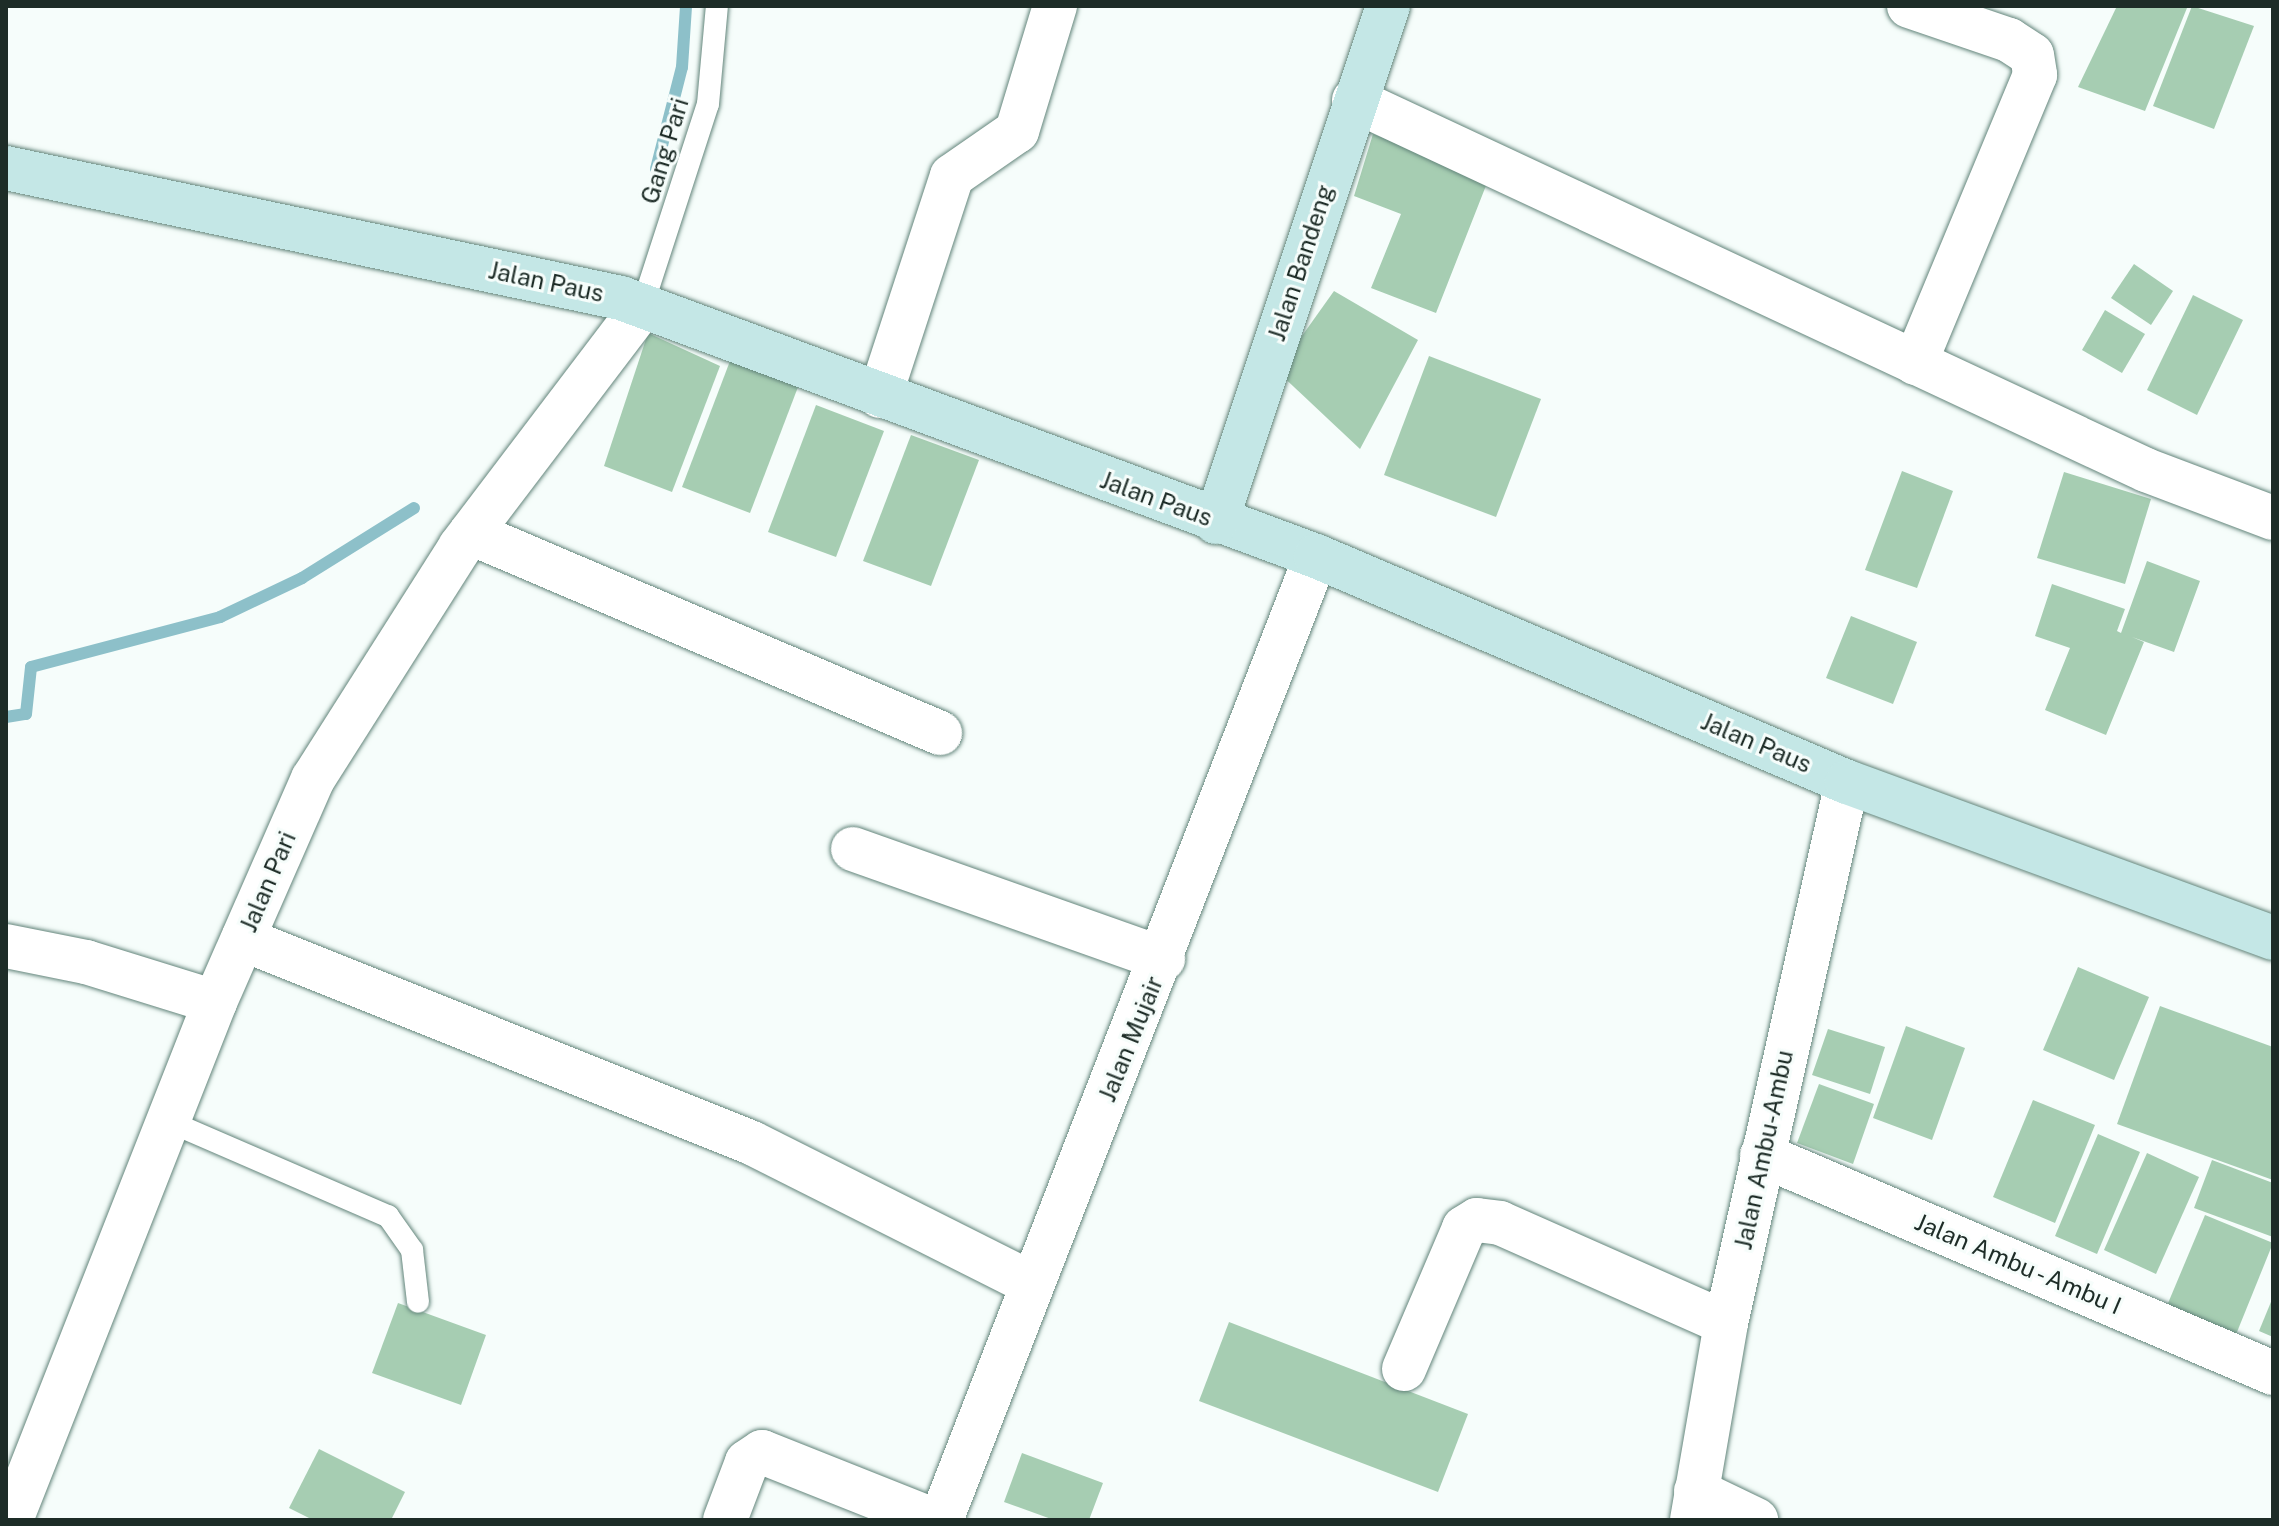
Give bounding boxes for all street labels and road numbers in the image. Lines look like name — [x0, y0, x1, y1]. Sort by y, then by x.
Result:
street label: Gang Pari — [635, 95, 695, 207]
street label: Jalan Bandeng — [1262, 181, 1340, 345]
street label: Jalan Paus — [486, 256, 606, 308]
street label: Jalan Paus — [1096, 465, 1216, 533]
street label: Jalan Paus — [1696, 707, 1816, 779]
street label: Jalan Pari — [234, 827, 302, 937]
street label: Jalan Mujair — [1093, 972, 1169, 1106]
street label: Jalan Ambu-Ambu — [1729, 1048, 1799, 1252]
street label: Jalan Ambu - Ambu I — [1907, 1206, 2129, 1322]

